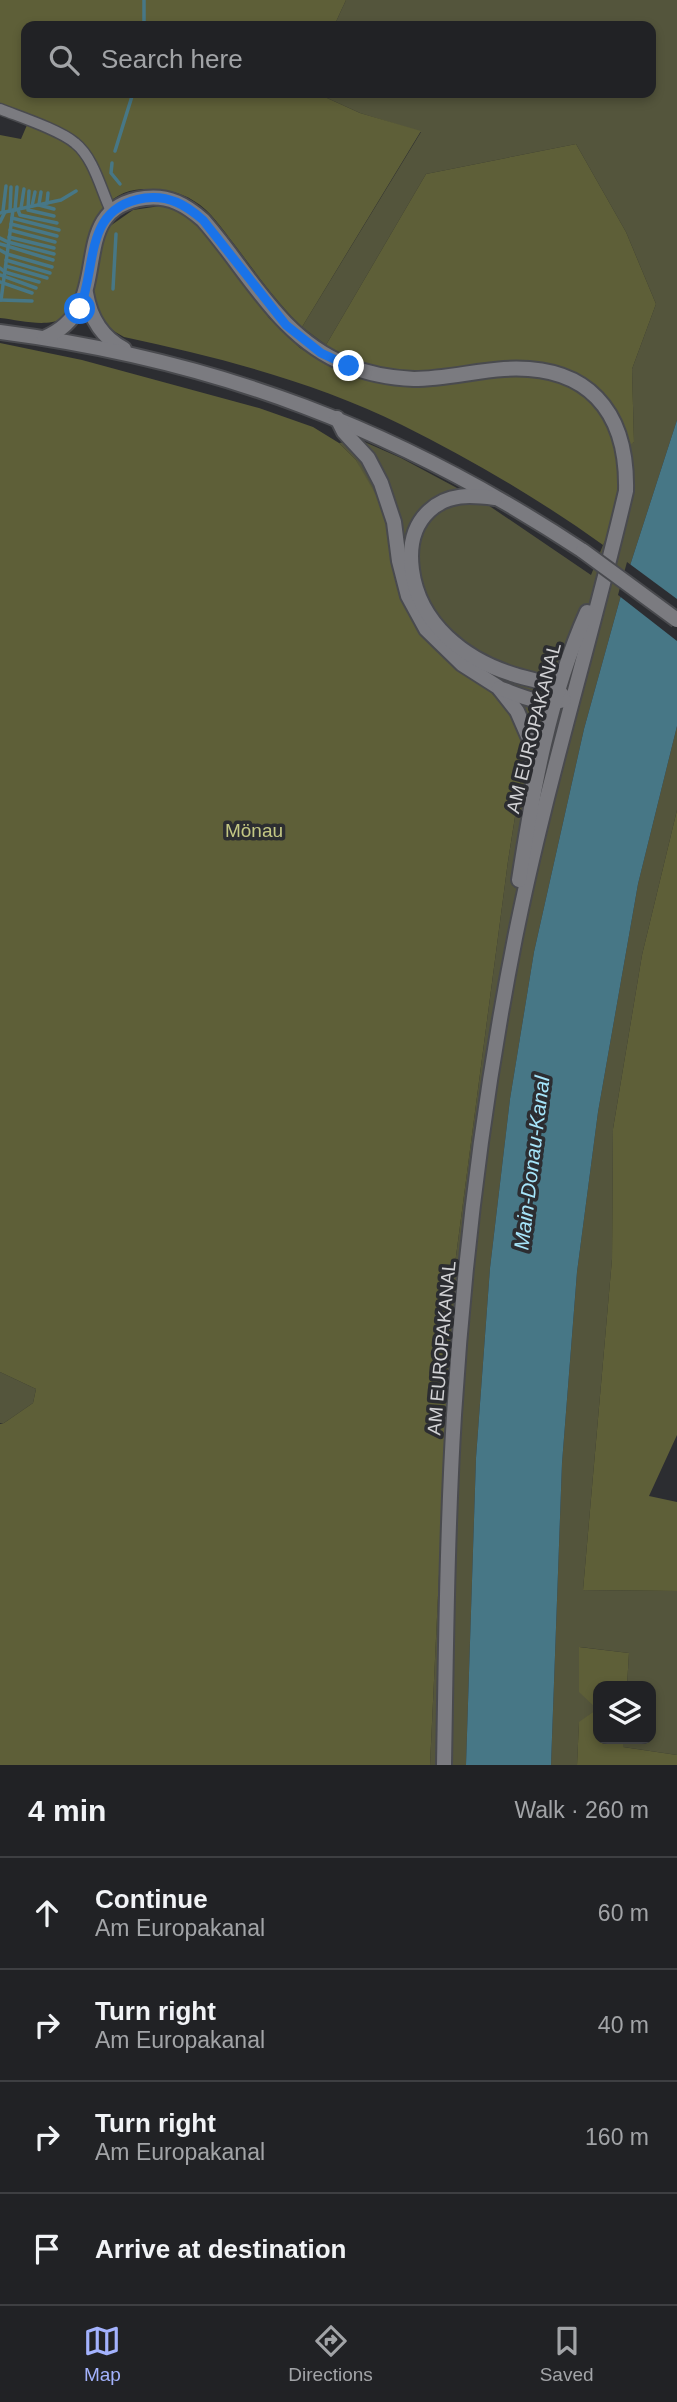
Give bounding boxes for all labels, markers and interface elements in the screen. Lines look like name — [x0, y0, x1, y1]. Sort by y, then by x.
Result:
search box — [21, 21, 656, 98]
icon: search — [45, 41, 83, 79]
text: Search here — [101, 44, 243, 74]
route start — [64, 293, 95, 324]
route end — [333, 350, 364, 381]
street label: AM EUROPAKANAL — [502, 641, 565, 816]
park label: Mönau — [225, 820, 283, 841]
water label: Main-Donau-Kanal — [509, 1073, 554, 1251]
street label: AM EUROPAKANAL — [423, 1260, 460, 1436]
map controls — [593, 1681, 656, 1744]
button: layers — [593, 1681, 656, 1744]
text: 4 min — [28, 1794, 106, 1827]
text: Walk · 260 m — [514, 1797, 649, 1823]
text: Continue — [95, 1884, 208, 1914]
icon: ahead — [28, 1894, 66, 1932]
text: 60 m — [598, 1900, 649, 1926]
text: Am Europakanal — [95, 1915, 265, 1941]
text: Turn right — [95, 1996, 216, 2026]
icon: right — [28, 2006, 66, 2044]
text: 40 m — [598, 2012, 649, 2038]
text: Am Europakanal — [95, 2027, 265, 2053]
text: Turn right — [95, 2108, 216, 2138]
icon: right — [28, 2118, 66, 2156]
text: 160 m — [585, 2124, 649, 2150]
text: Am Europakanal — [95, 2139, 265, 2165]
icon: arrive — [28, 2230, 66, 2268]
text: Arrive at destination — [95, 2234, 346, 2264]
tab: Map — [83, 2322, 121, 2386]
tab: Directions — [288, 2322, 373, 2386]
tab: Saved — [540, 2322, 594, 2386]

